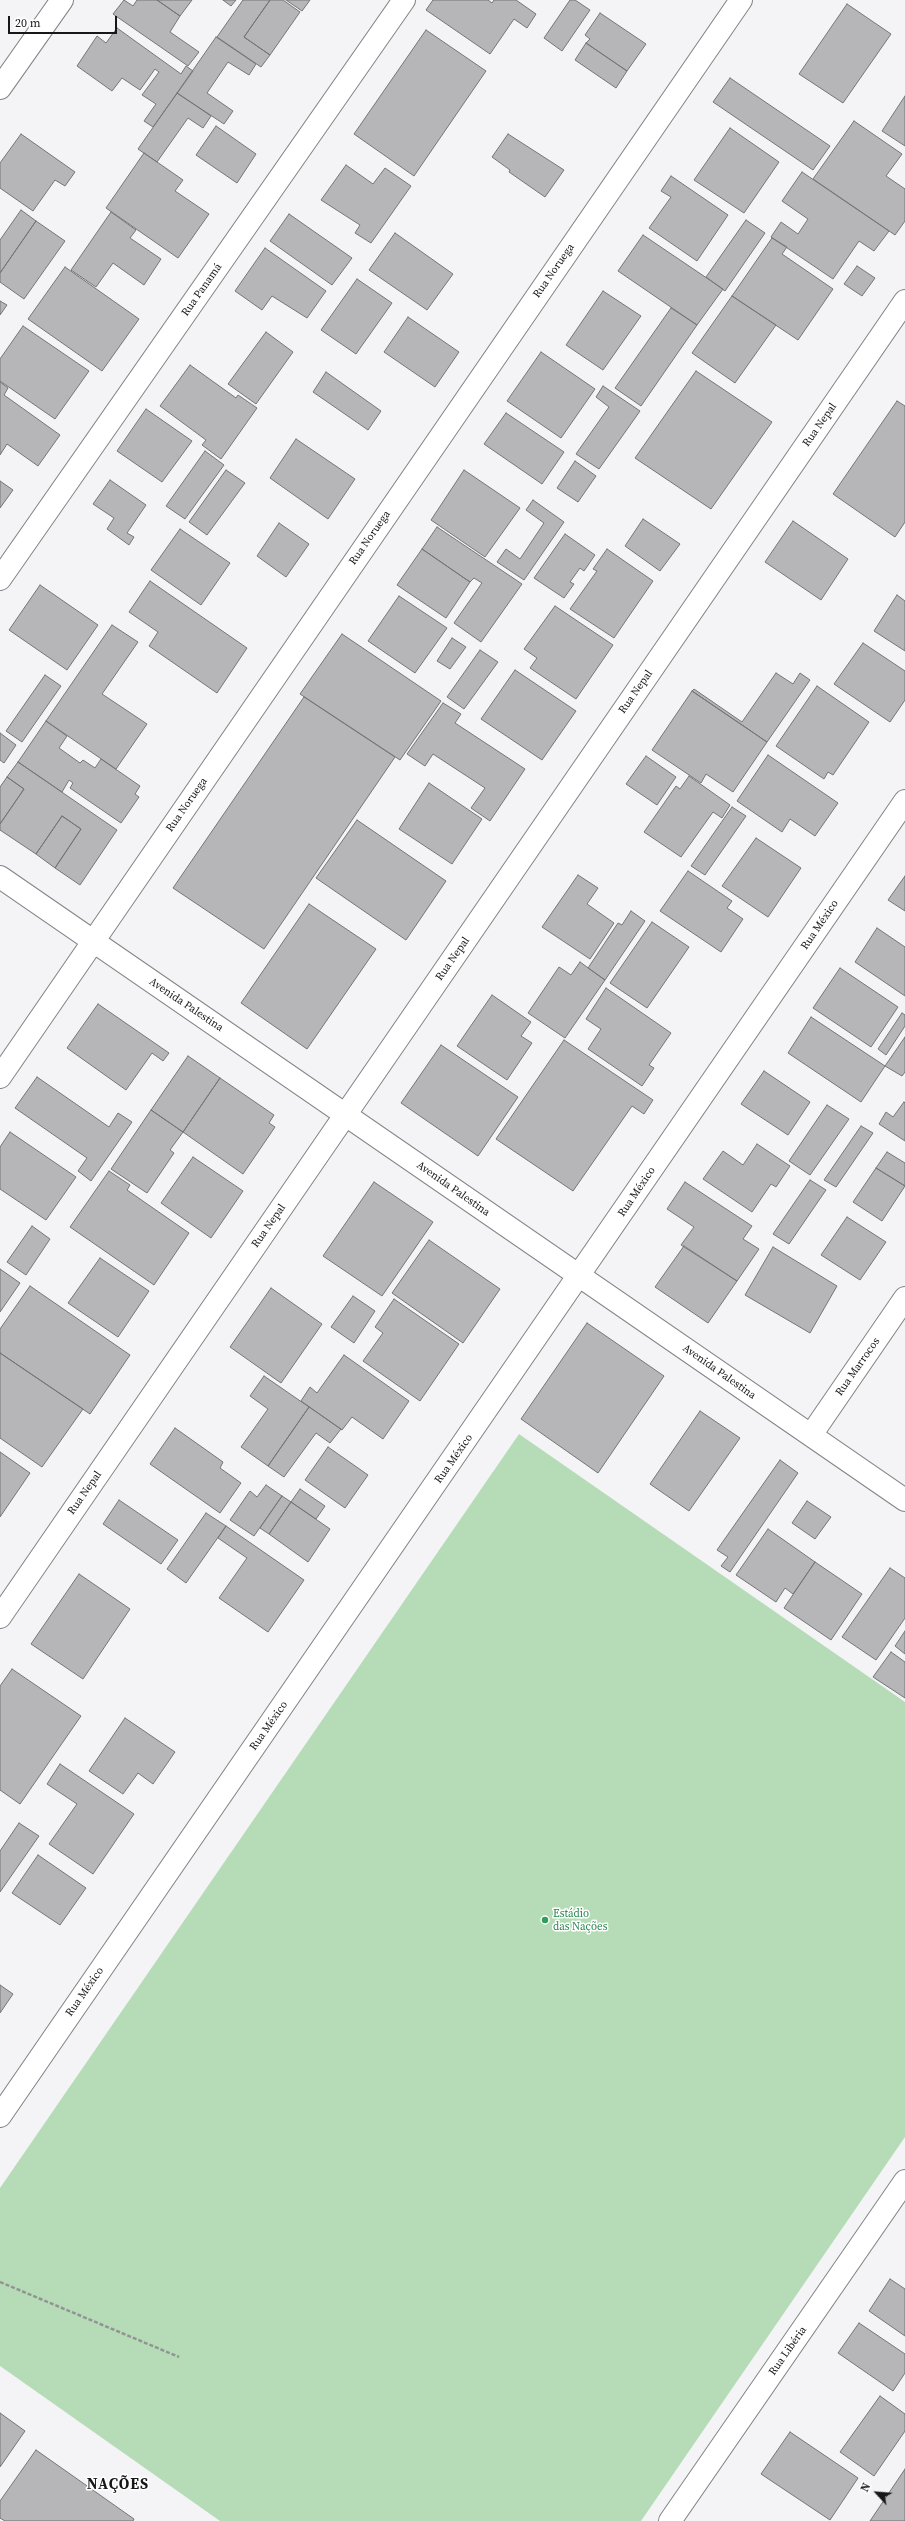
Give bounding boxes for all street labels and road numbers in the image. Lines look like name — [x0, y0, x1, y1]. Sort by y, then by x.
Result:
street label: Rua Noruega — [530, 241, 578, 301]
street label: Rua Panamá — [179, 261, 225, 319]
street label: Rua Nepal — [800, 401, 840, 449]
street label: Rua Noruega — [346, 508, 394, 568]
street label: Rua Nepal — [616, 668, 656, 716]
street label: Rua Noruega — [163, 775, 211, 835]
street label: Rua México — [798, 898, 842, 952]
street label: Rua Nepal — [433, 935, 473, 983]
street label: Avenida Palestina — [146, 975, 226, 1035]
street label: Avenida Palestina — [414, 1159, 492, 1219]
street label: Rua México — [615, 1165, 659, 1219]
street label: Rua Nepal — [249, 1202, 289, 1250]
street label: Rua Marrocos — [833, 1335, 883, 1399]
street label: Avenida Palestina — [680, 1342, 758, 1402]
street label: Rua México — [432, 1432, 476, 1486]
street label: Rua Nepal — [65, 1469, 105, 1517]
street label: Rua México — [247, 1699, 291, 1753]
street label: Rua México — [63, 1965, 107, 2019]
street label: Rua Libéria — [766, 2324, 810, 2378]

